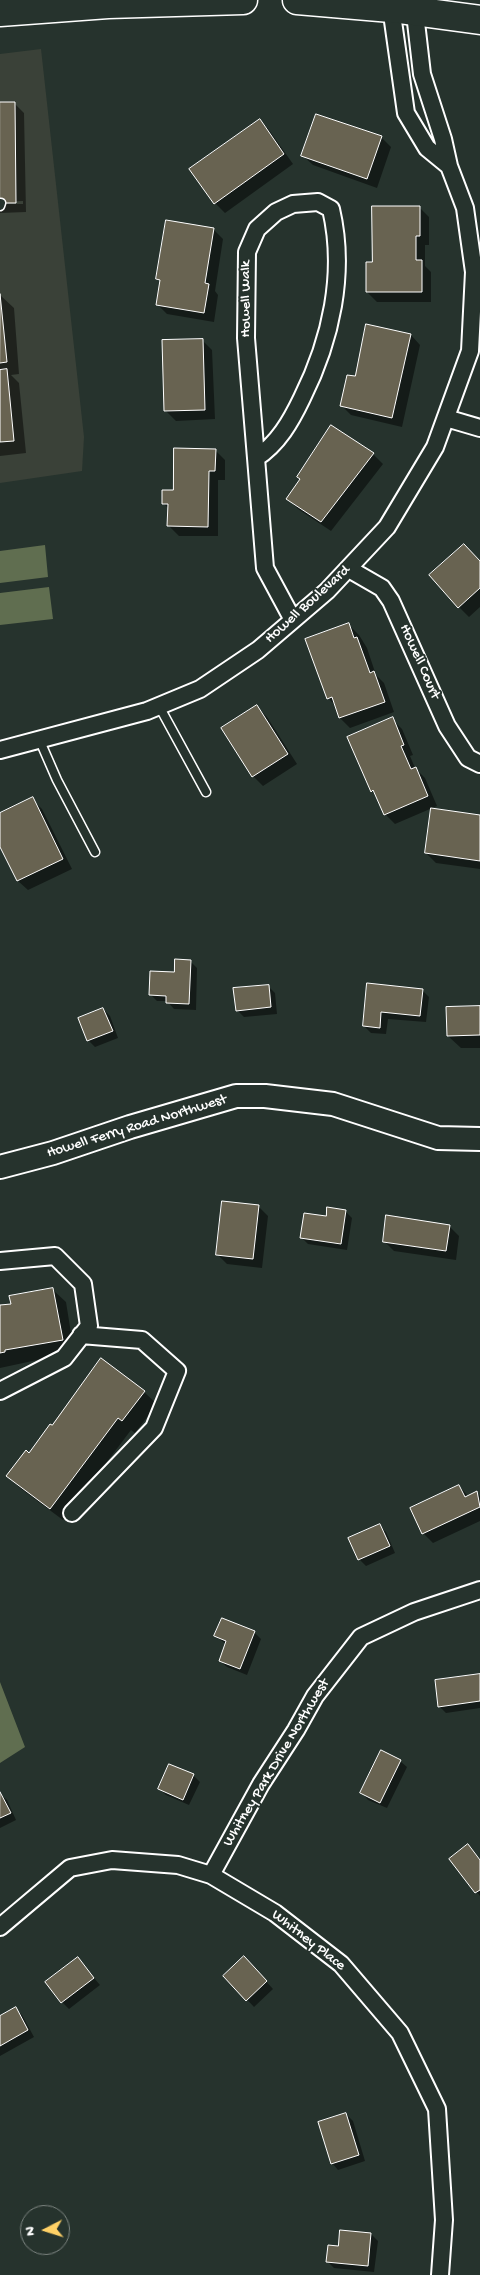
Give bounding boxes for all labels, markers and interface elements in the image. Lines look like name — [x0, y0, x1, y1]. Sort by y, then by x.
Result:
street label: Howell Walk — [238, 261, 256, 337]
street label: Howell Boulevard — [262, 562, 354, 648]
street label: Howell Court — [394, 622, 444, 702]
street label: Howell Ferry Road Northwest — [45, 1091, 229, 1163]
street label: Whitney Park Drive Northwest — [220, 1676, 334, 1850]
street label: Whitney Place — [267, 1907, 349, 1975]
north arrow — [20, 2205, 70, 2255]
text: N — [22, 2226, 39, 2237]

